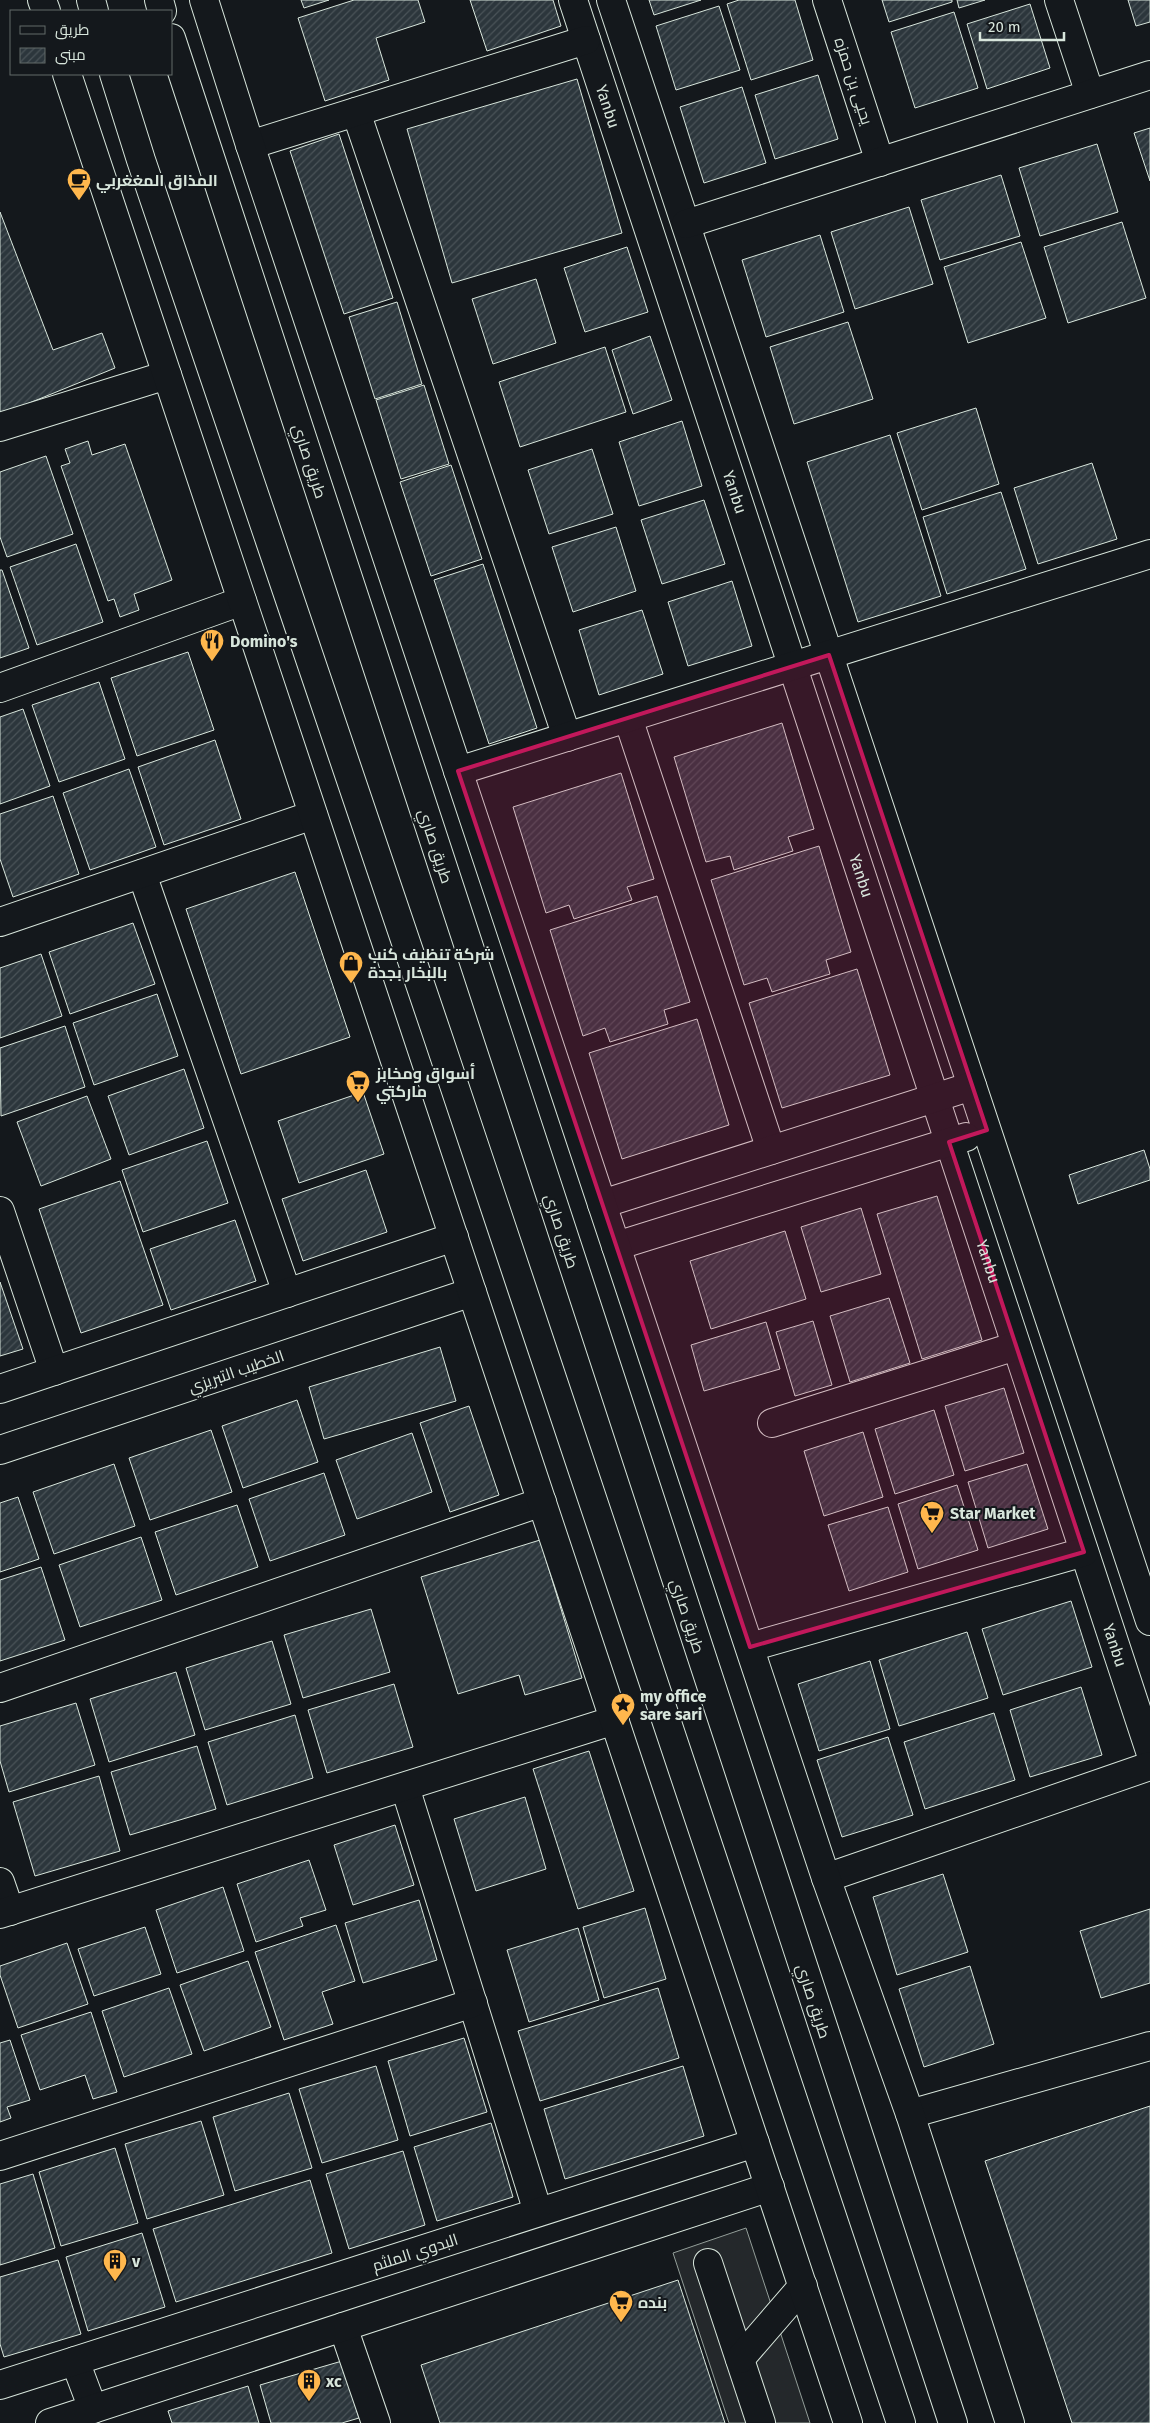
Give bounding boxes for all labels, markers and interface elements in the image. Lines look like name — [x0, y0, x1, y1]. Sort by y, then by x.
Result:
legend — [10, 10, 172, 75]
scale bar — [980, 10, 1064, 42]
text: 20 m — [988, 18, 1021, 36]
text: طريق — [55, 21, 89, 40]
street label: يحيى بن حمزه — [830, 35, 877, 128]
text: مبنى — [55, 46, 86, 65]
street label: Yanbu — [592, 82, 624, 131]
cafe icon: المذاق المغغربي — [66, 167, 92, 201]
place label: المذاق المغغربي — [96, 171, 218, 193]
street label: طريق صاري — [285, 422, 330, 502]
street label: Yanbu — [719, 468, 751, 516]
restaurant icon: Domino's — [199, 628, 225, 662]
place label: Domino's — [230, 632, 298, 651]
street label: طريق صاري — [411, 807, 456, 887]
street label: Yanbu — [845, 852, 877, 900]
place label: شركة تنظيف كنب بالبخار بجدة — [368, 945, 494, 982]
shop icon: شركة تنظيف كنب بالبخار بجدة — [338, 950, 364, 984]
place label: أسواق ومخابز ماركتي — [375, 1063, 475, 1104]
supermarket icon: أسواق ومخابز ماركتي — [345, 1069, 371, 1103]
street label: طريق صاري — [537, 1192, 582, 1272]
street label: Yanbu — [972, 1237, 1004, 1286]
street label: الخطيب التبريزي — [186, 1346, 288, 1401]
supermarket icon: Star Market — [919, 1500, 945, 1534]
place label: Star Market — [950, 1504, 1036, 1523]
street label: طريق صاري — [663, 1577, 708, 1657]
street label: Yanbu — [1099, 1621, 1131, 1669]
place label: my office sare sari — [640, 1687, 706, 1724]
place icon: my office sare sari — [610, 1692, 636, 1726]
street label: طريق صاري — [789, 1962, 834, 2042]
street label: البدوي الملثم — [370, 2230, 462, 2279]
building icon: v — [102, 2248, 128, 2282]
place label: v — [131, 2252, 141, 2271]
supermarket icon: بنده — [608, 2289, 634, 2323]
place label: بنده — [638, 2293, 667, 2312]
building icon: xc — [296, 2368, 322, 2402]
place label: xc — [325, 2372, 342, 2391]

